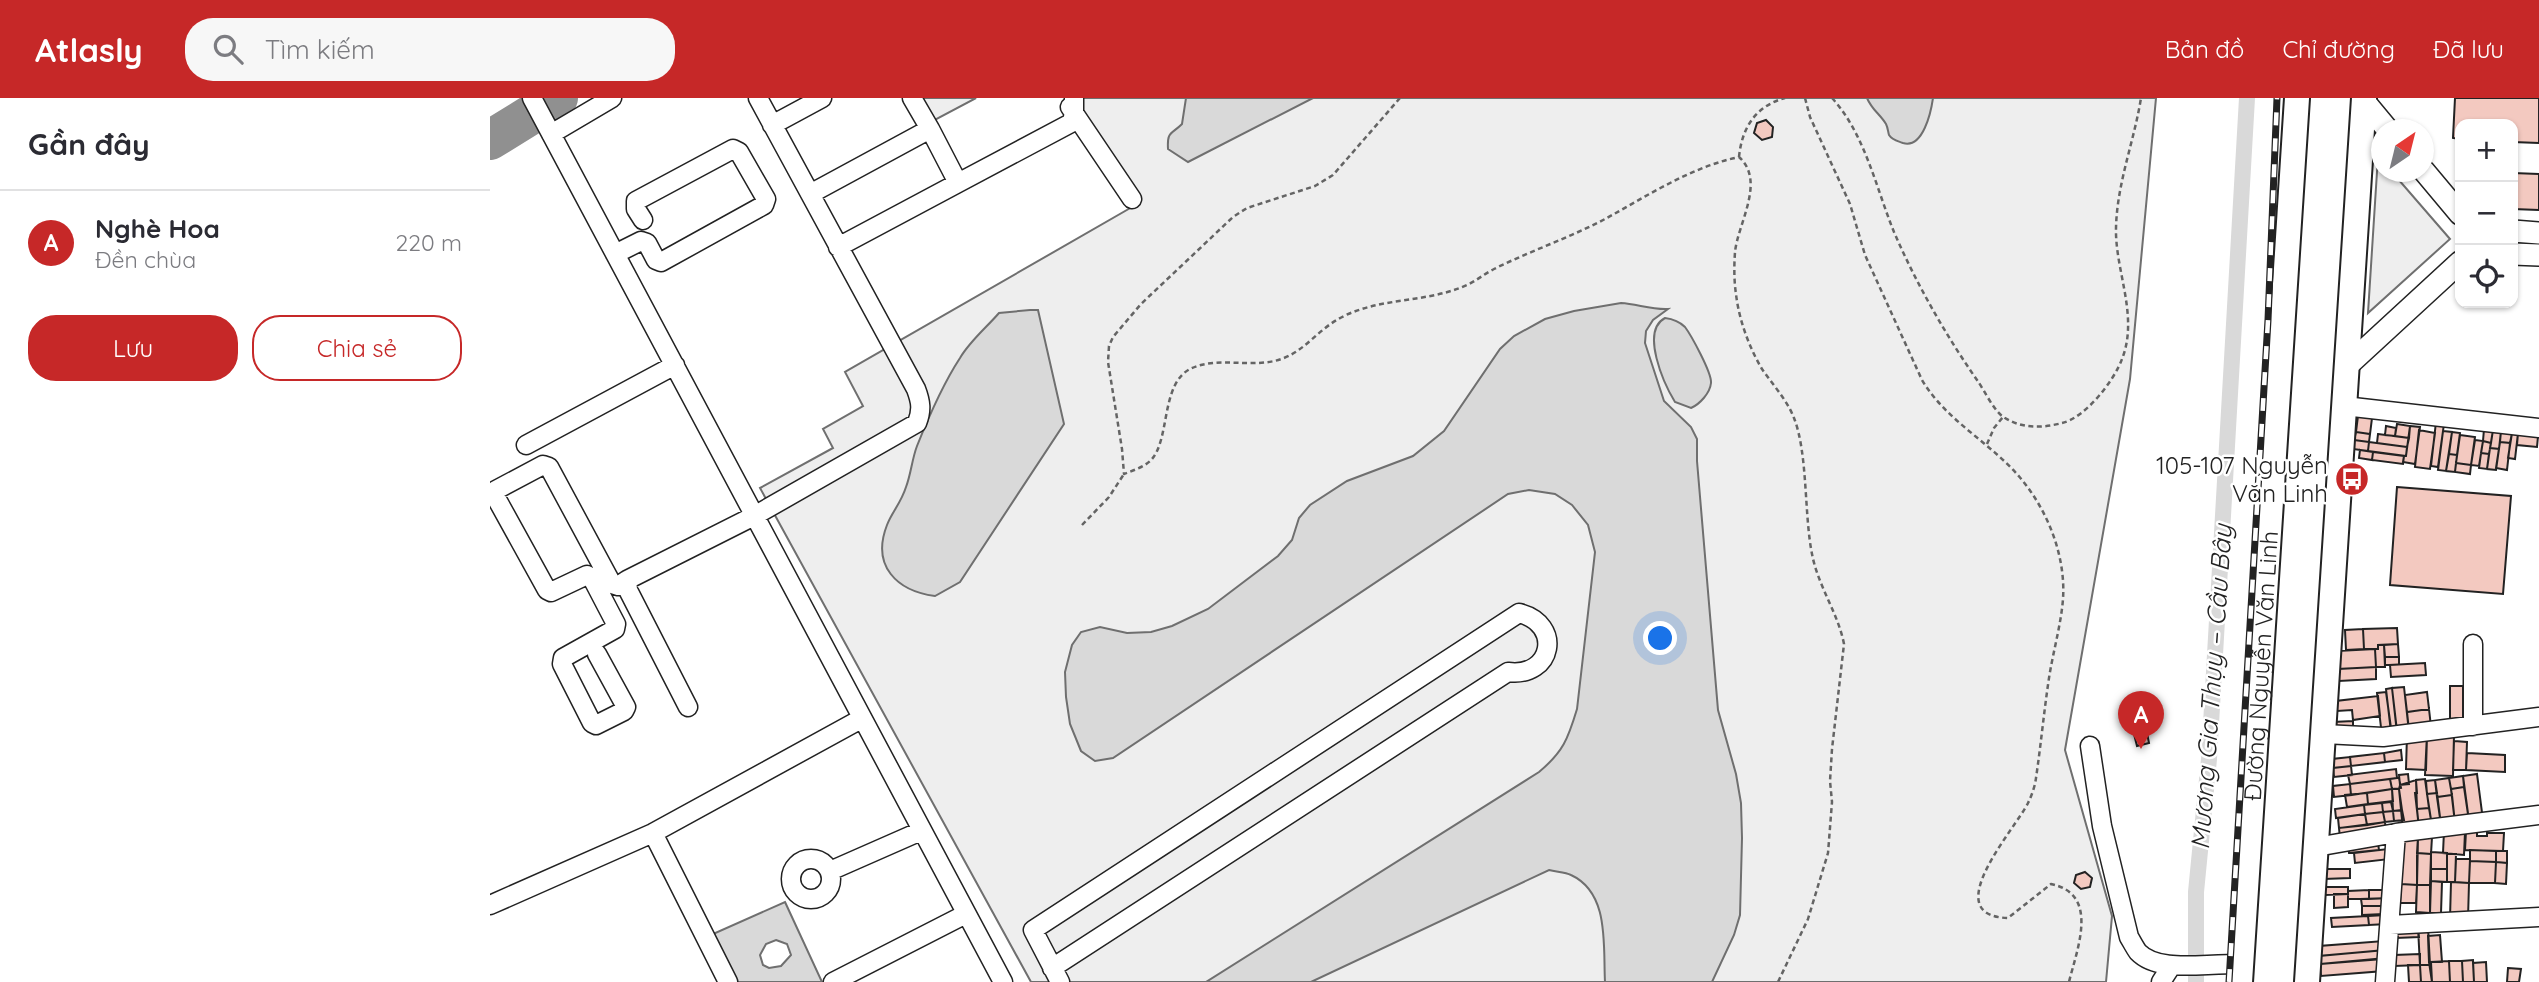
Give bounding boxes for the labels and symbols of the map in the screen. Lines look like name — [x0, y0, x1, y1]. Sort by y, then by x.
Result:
north arrow — [2371, 119, 2434, 182]
place label: 105-107 Nguyễn Văn Linh — [2156, 450, 2328, 508]
bus stop icon: 105-107 Nguyễn Văn Linh — [2333, 460, 2371, 498]
water label: Mương Gia Thụy – Cầu Bây — [2183, 522, 2239, 851]
street label: Đường Nguyễn Văn Linh — [2237, 530, 2284, 802]
your location — [1643, 621, 1677, 655]
pin: A — [2118, 691, 2164, 749]

